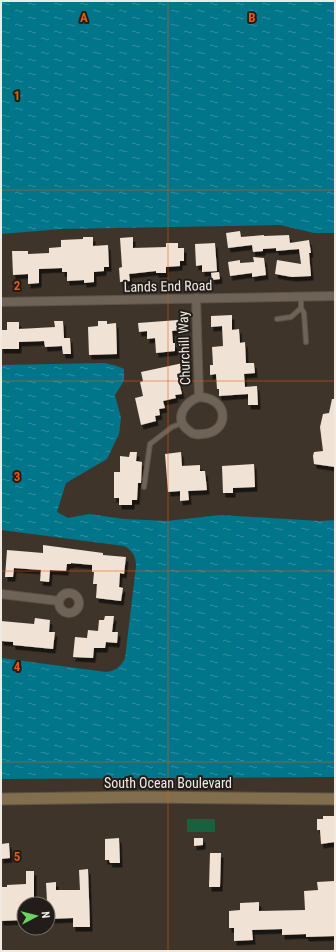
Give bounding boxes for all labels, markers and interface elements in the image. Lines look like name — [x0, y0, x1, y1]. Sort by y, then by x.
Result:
text: A — [80, 10, 88, 25]
text: B — [248, 10, 256, 25]
text: 1 — [14, 88, 20, 103]
street label: Lands End Road — [124, 277, 212, 295]
text: 2 — [14, 278, 21, 293]
street label: Churchill Way — [175, 310, 193, 386]
text: 3 — [14, 469, 20, 484]
text: 4 — [14, 659, 21, 674]
street label: South Ocean Boulevard — [104, 775, 232, 791]
text: 5 — [14, 849, 21, 864]
north arrow — [16, 896, 56, 936]
text: N — [39, 911, 52, 919]

